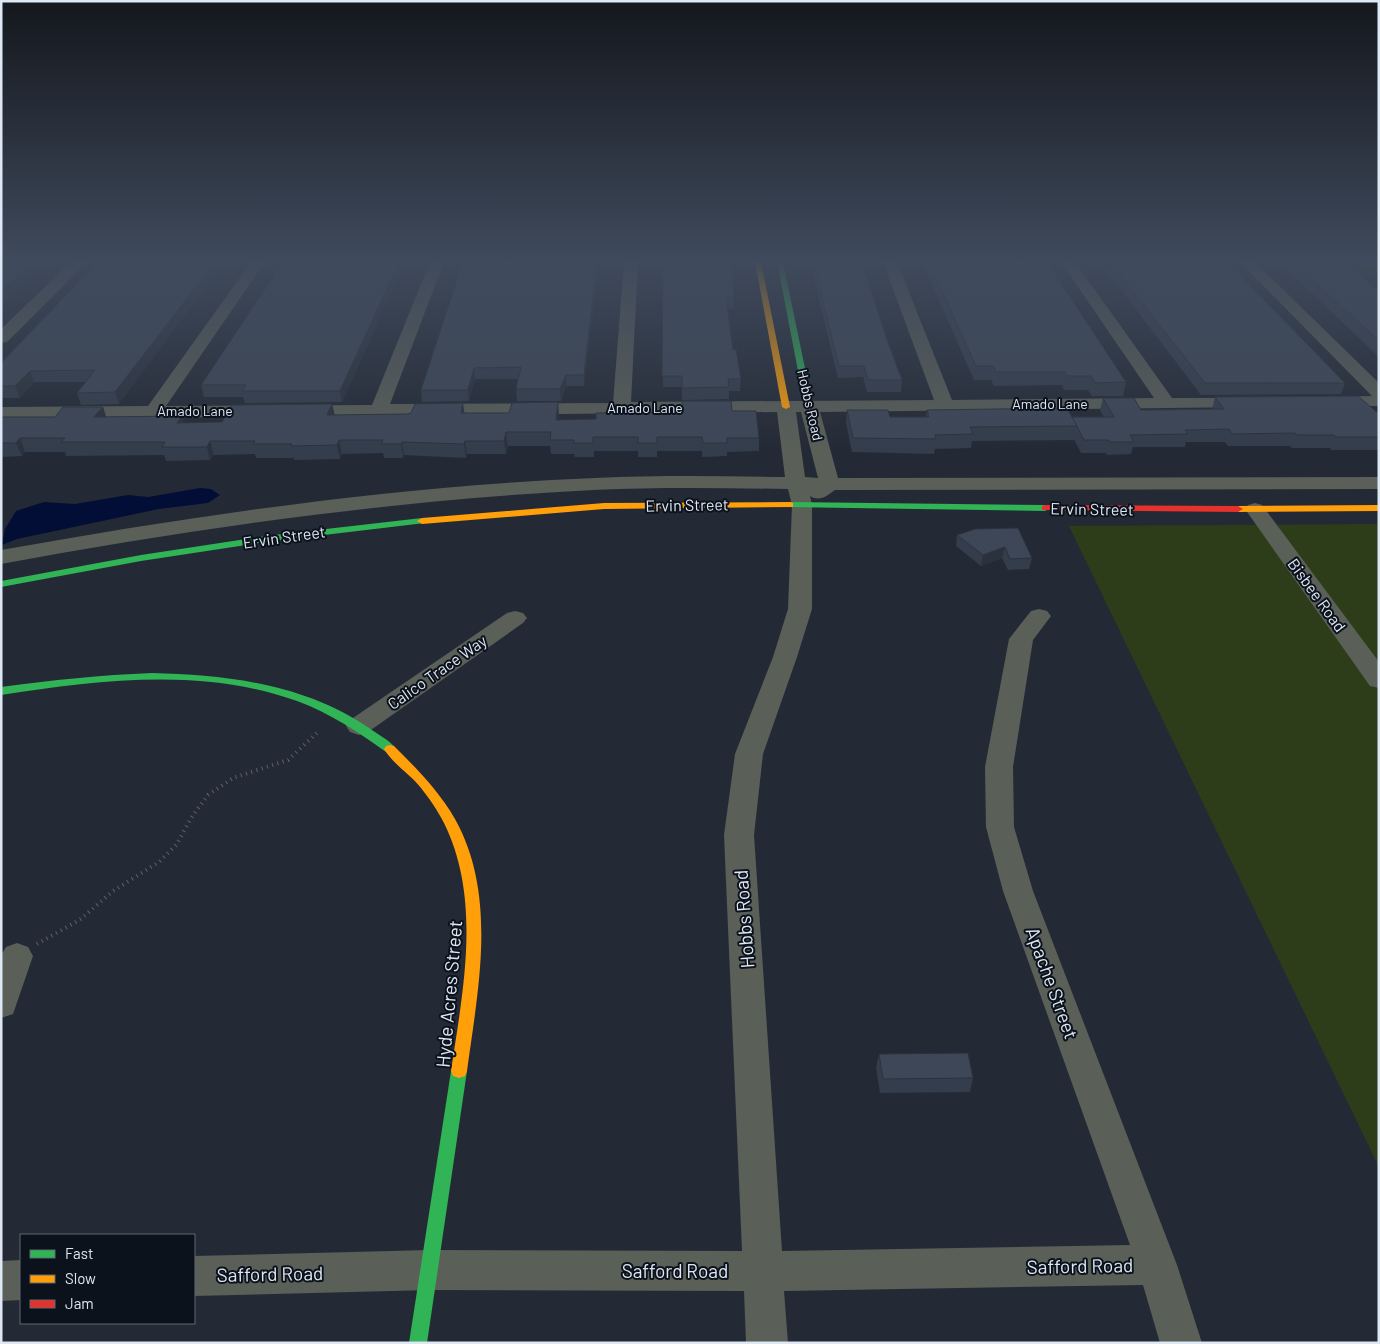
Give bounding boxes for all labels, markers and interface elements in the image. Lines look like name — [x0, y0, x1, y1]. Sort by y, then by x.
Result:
street label: Hobbs Road — [794, 368, 827, 442]
street label: Amado Lane — [1012, 395, 1088, 412]
street label: Amado Lane — [607, 399, 683, 416]
street label: Amado Lane — [157, 402, 233, 419]
street label: Ervin Street — [645, 494, 729, 515]
street label: Ervin Street — [1050, 498, 1134, 519]
street label: Ervin Street — [241, 521, 326, 552]
street label: Bisbee Road — [1284, 554, 1350, 635]
street label: Calico Trace Way — [383, 630, 490, 713]
street label: Hobbs Road — [729, 869, 758, 969]
street label: Hyde Acres Street — [431, 919, 466, 1069]
street label: Apache Street — [1022, 924, 1083, 1042]
legend — [20, 1234, 195, 1324]
text: Fast — [65, 1244, 93, 1262]
street label: Safford Road — [1026, 1253, 1134, 1278]
street label: Safford Road — [622, 1259, 728, 1282]
street label: Safford Road — [216, 1261, 324, 1286]
text: Slow — [65, 1269, 96, 1287]
text: Jam — [65, 1294, 94, 1312]

